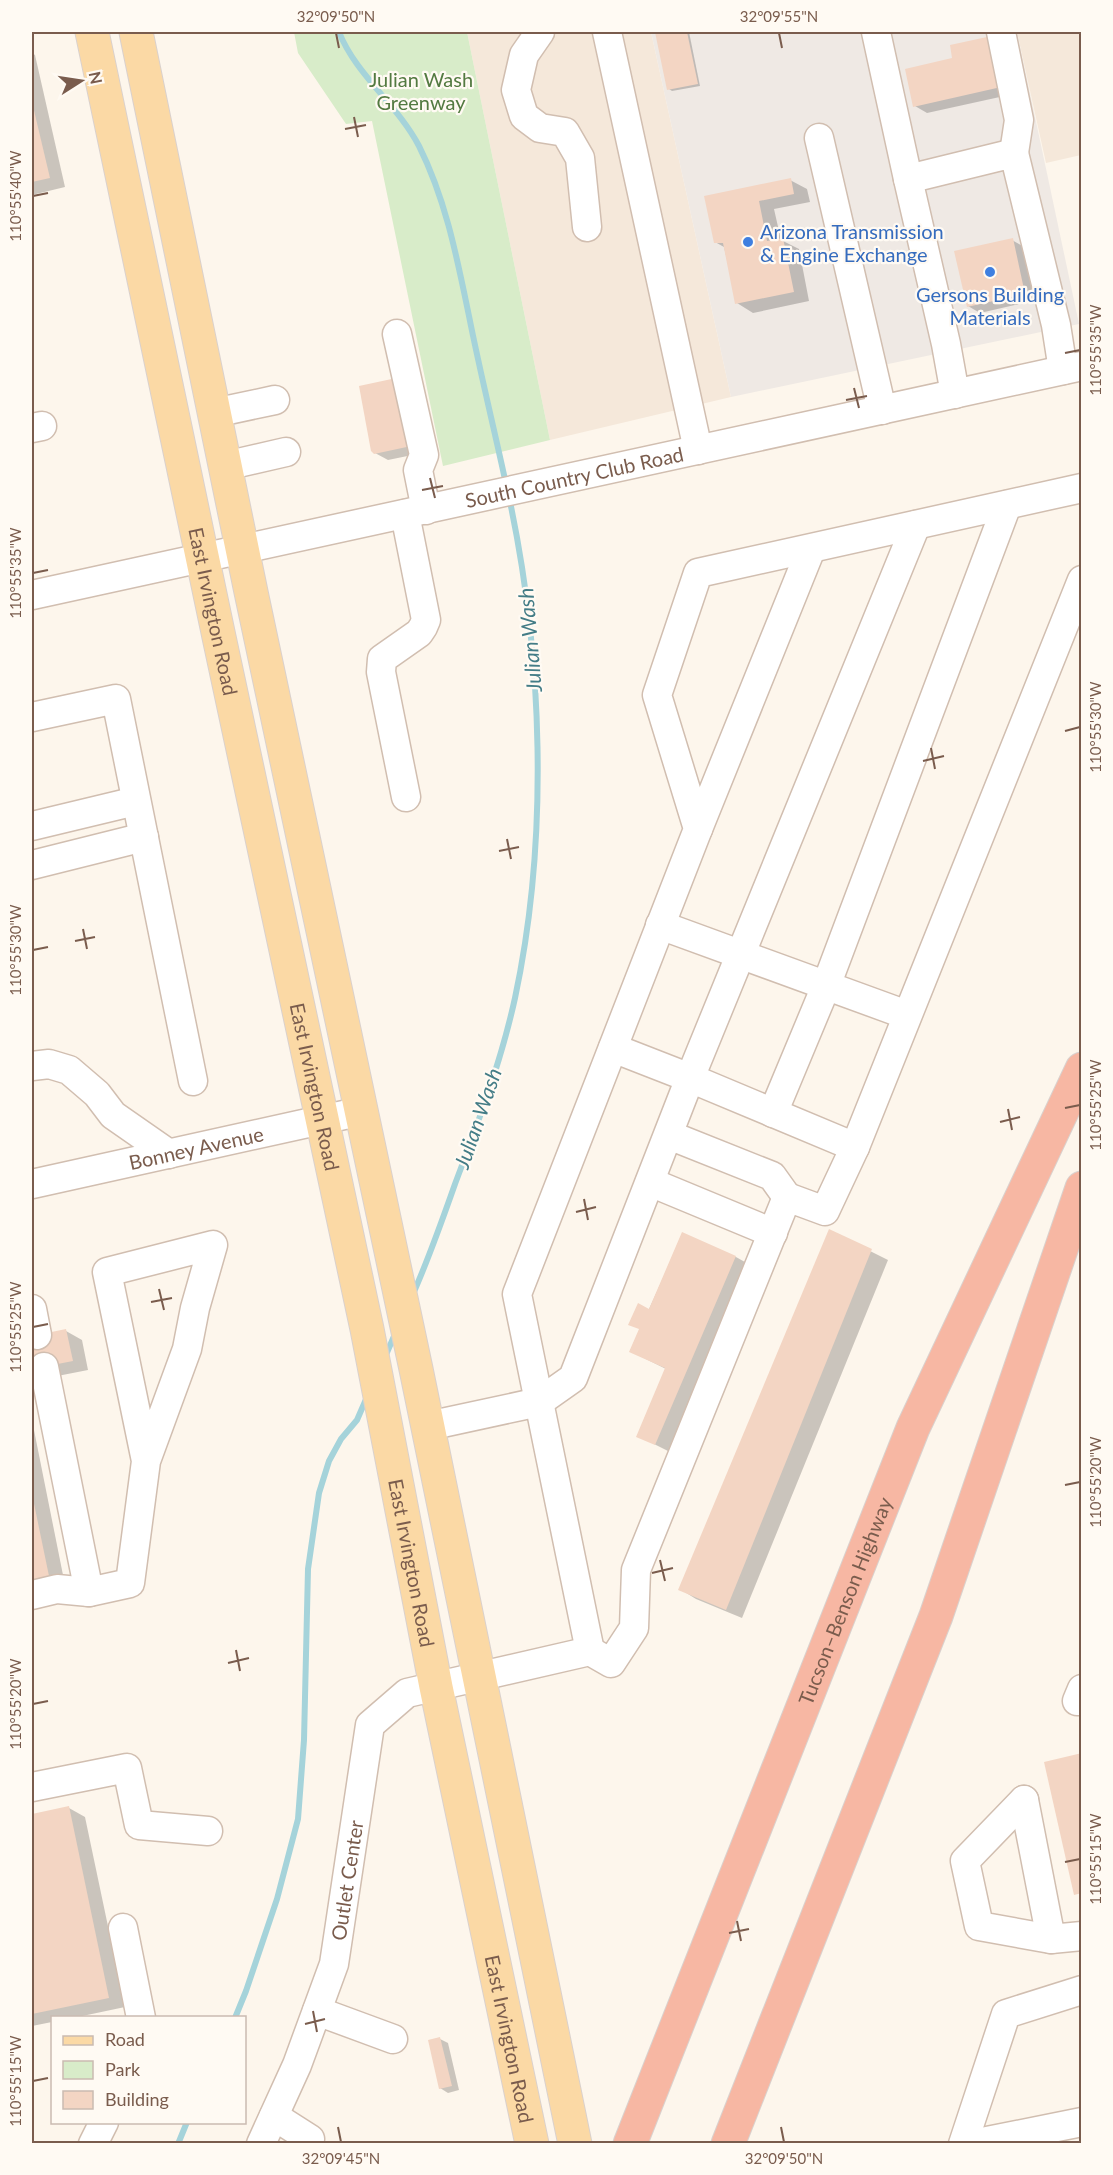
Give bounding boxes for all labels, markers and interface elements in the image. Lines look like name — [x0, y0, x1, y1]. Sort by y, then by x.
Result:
text: 32°09'50"N — [297, 7, 375, 25]
text: 32°09'55"N — [740, 7, 818, 25]
north arrow — [51, 51, 111, 111]
park label: Julian Wash Greenway — [369, 67, 473, 114]
text: N — [86, 70, 107, 86]
text: 110°55'40"W — [6, 150, 24, 242]
place label: Arizona Transmission & Engine Exchange — [760, 219, 944, 266]
marker: Arizona Transmission & Engine Exchange — [741, 235, 755, 249]
marker: Gersons Building Materials — [983, 265, 997, 279]
place label: Gersons Building Materials — [916, 282, 1064, 329]
text: 110°55'35"W — [1086, 304, 1104, 396]
street label: South Country Club Road — [463, 441, 686, 512]
street label: East Irvington Road — [184, 525, 243, 697]
text: 110°55'35"W — [6, 527, 24, 619]
water label: Julian Wash — [512, 587, 546, 694]
text: 110°55'30"W — [1086, 681, 1104, 773]
text: 110°55'30"W — [6, 904, 24, 996]
street label: East Irvington Road — [286, 1001, 345, 1173]
text: 110°55'25"W — [1086, 1059, 1104, 1151]
water label: Julian Wash — [448, 1065, 506, 1172]
street label: Bonney Avenue — [126, 1121, 266, 1174]
text: 110°55'25"W — [6, 1281, 24, 1373]
text: 110°55'20"W — [1086, 1436, 1104, 1528]
street label: East Irvington Road — [384, 1477, 440, 1649]
street label: Tucson–Benson Highway — [793, 1493, 897, 1708]
text: 110°55'20"W — [6, 1658, 24, 1750]
text: 110°55'15"W — [1086, 1813, 1104, 1905]
street label: Outlet Center — [326, 1818, 368, 1942]
street label: East Irvington Road — [481, 1953, 539, 2125]
legend — [51, 2016, 246, 2124]
text: Road — [105, 2028, 145, 2050]
text: 110°55'15"W — [6, 2035, 24, 2127]
text: Park — [105, 2058, 141, 2080]
text: Building — [105, 2088, 169, 2110]
text: 32°09'45"N — [302, 2149, 380, 2167]
text: 32°09'50"N — [745, 2149, 823, 2167]

